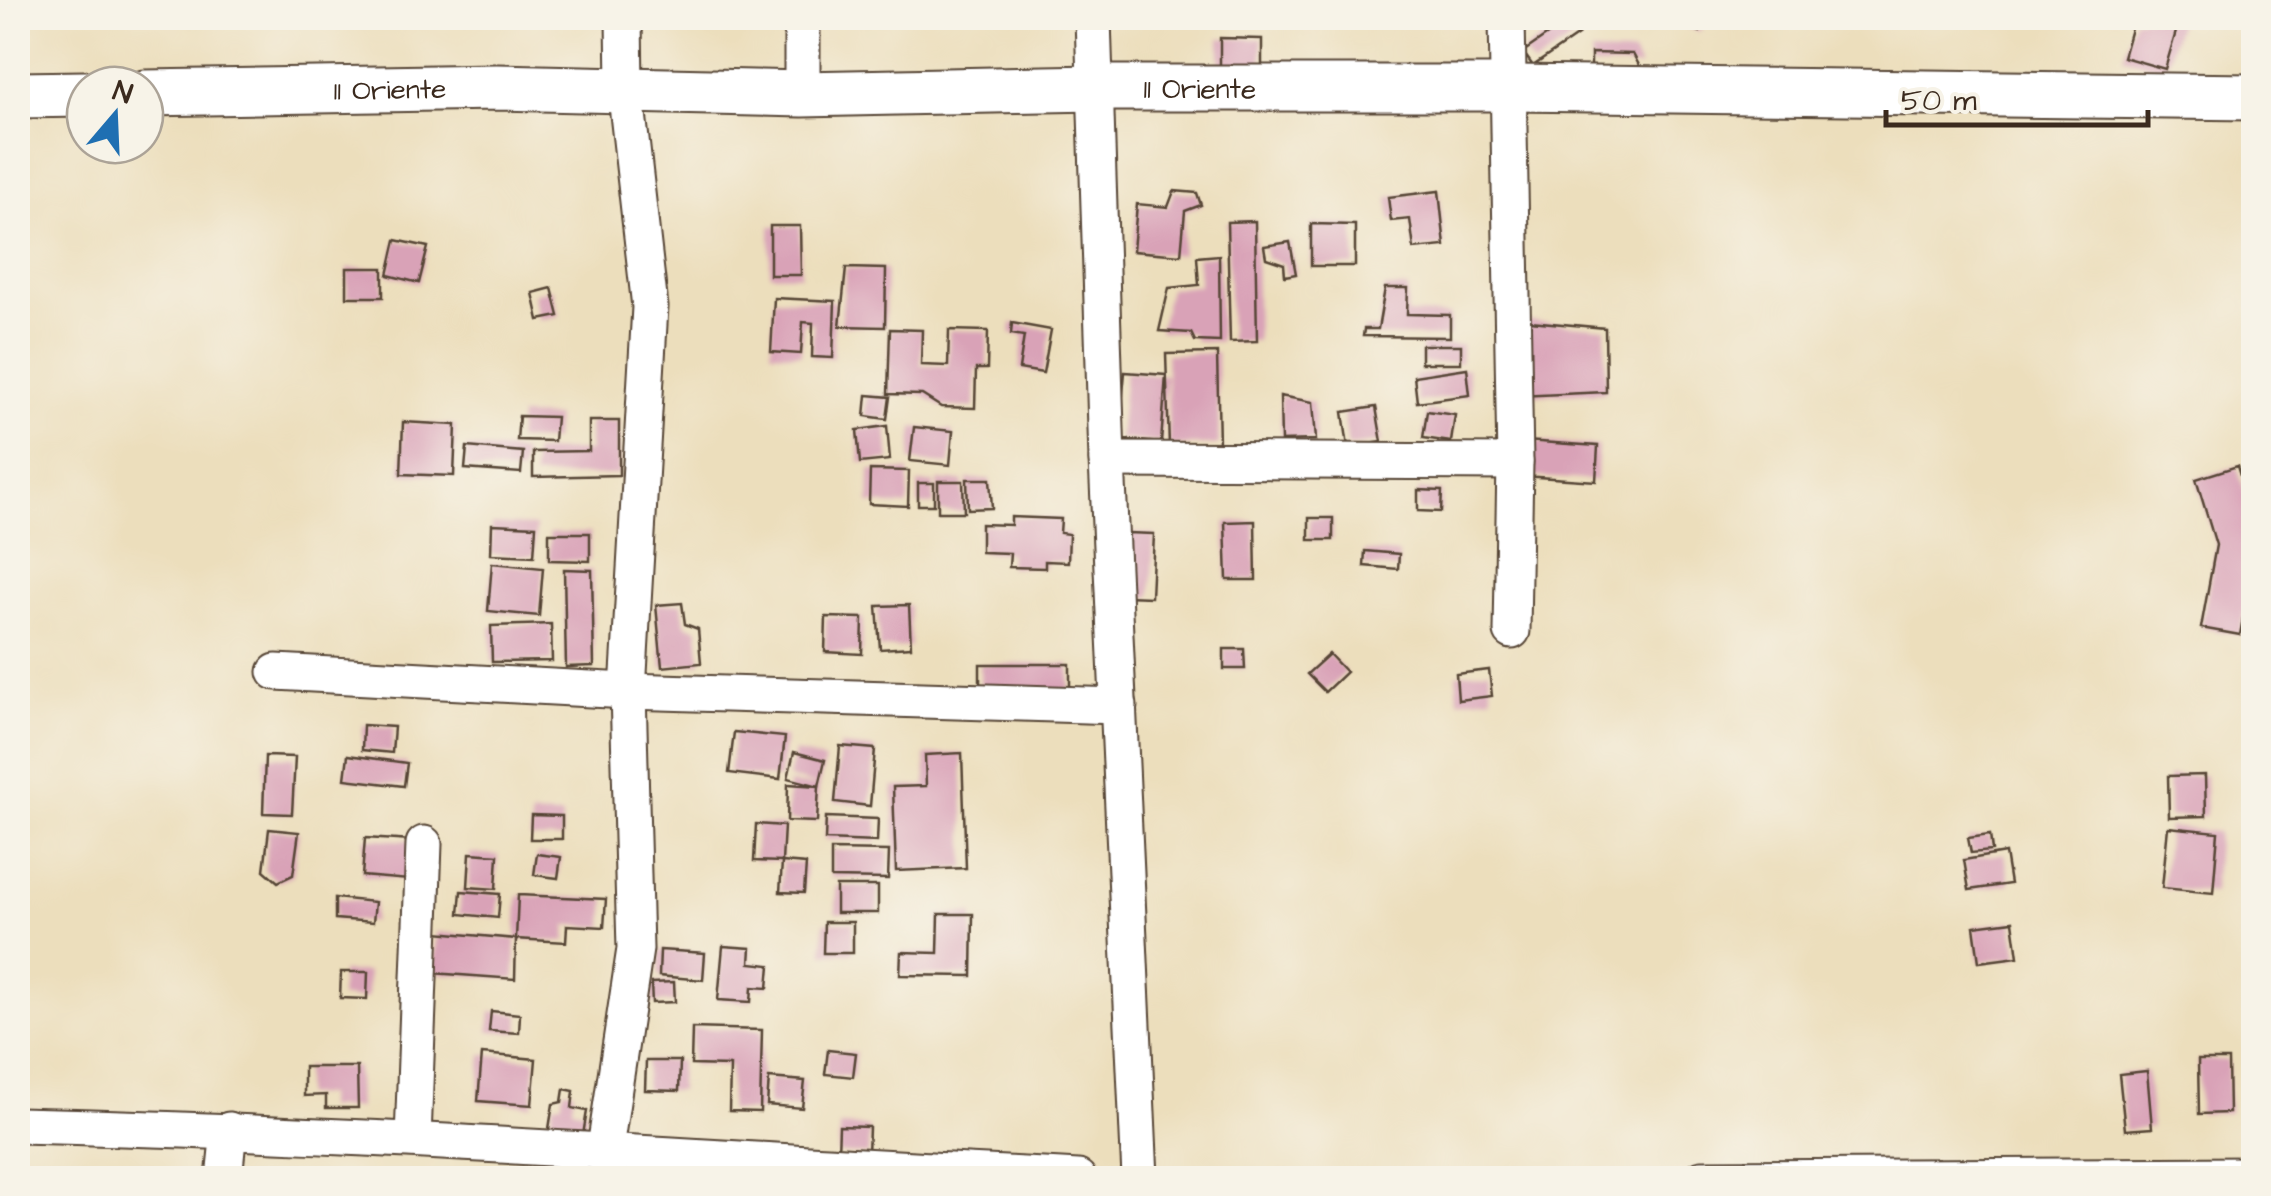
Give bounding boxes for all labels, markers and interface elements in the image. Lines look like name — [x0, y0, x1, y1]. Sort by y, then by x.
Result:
north arrow — [65, 65, 165, 165]
scale bar — [1886, 65, 2148, 127]
street label: 11 Oriente — [333, 70, 447, 111]
street label: 11 Oriente — [1144, 70, 1256, 109]
text: N — [108, 71, 138, 114]
text: 50 m — [1901, 80, 1977, 122]

